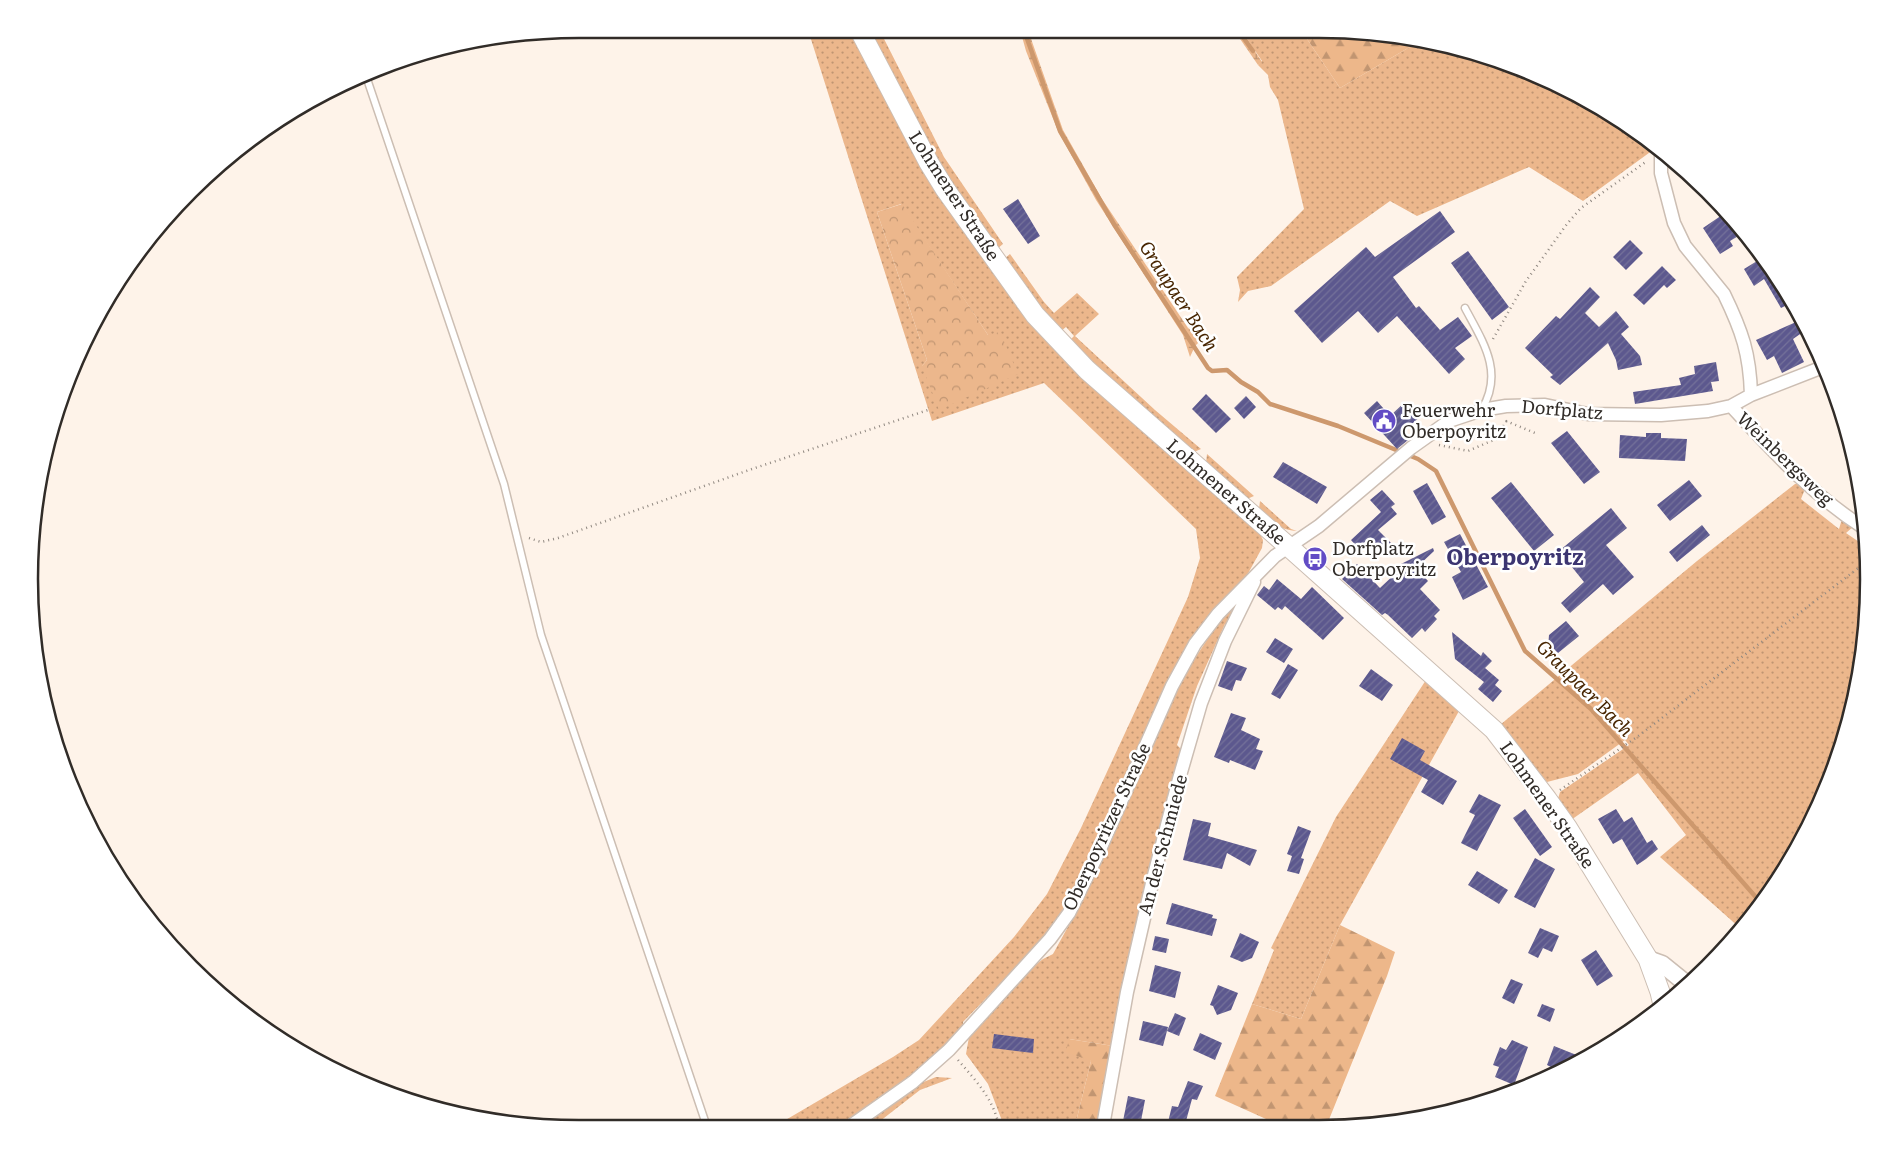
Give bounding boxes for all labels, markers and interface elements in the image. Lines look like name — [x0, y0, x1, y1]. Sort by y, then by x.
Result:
street label: Lohmener Straße — [903, 125, 1008, 266]
water label: Graupaer Bach — [1133, 235, 1226, 356]
street label: Dorfplatz — [1520, 391, 1604, 426]
place label: Feuerwehr Oberpoyritz — [1402, 396, 1506, 444]
street label: Weinbergsweg — [1731, 405, 1841, 512]
public building icon: Feuerwehr Oberpoyritz — [1371, 408, 1397, 434]
street label: Lohmener Straße — [1161, 431, 1293, 550]
place label: Dorfplatz Oberpoyritz — [1332, 534, 1436, 582]
district label: Oberpoyritz — [1446, 539, 1584, 572]
bus stop icon: Dorfplatz Oberpoyritz — [1302, 546, 1328, 572]
water label: Graupaer Bach — [1531, 632, 1641, 742]
street label: Lohmener Straße — [1494, 735, 1602, 873]
street label: Oberpoyritzer Straße — [1055, 738, 1156, 915]
street label: An der Schmiede — [1130, 771, 1193, 918]

